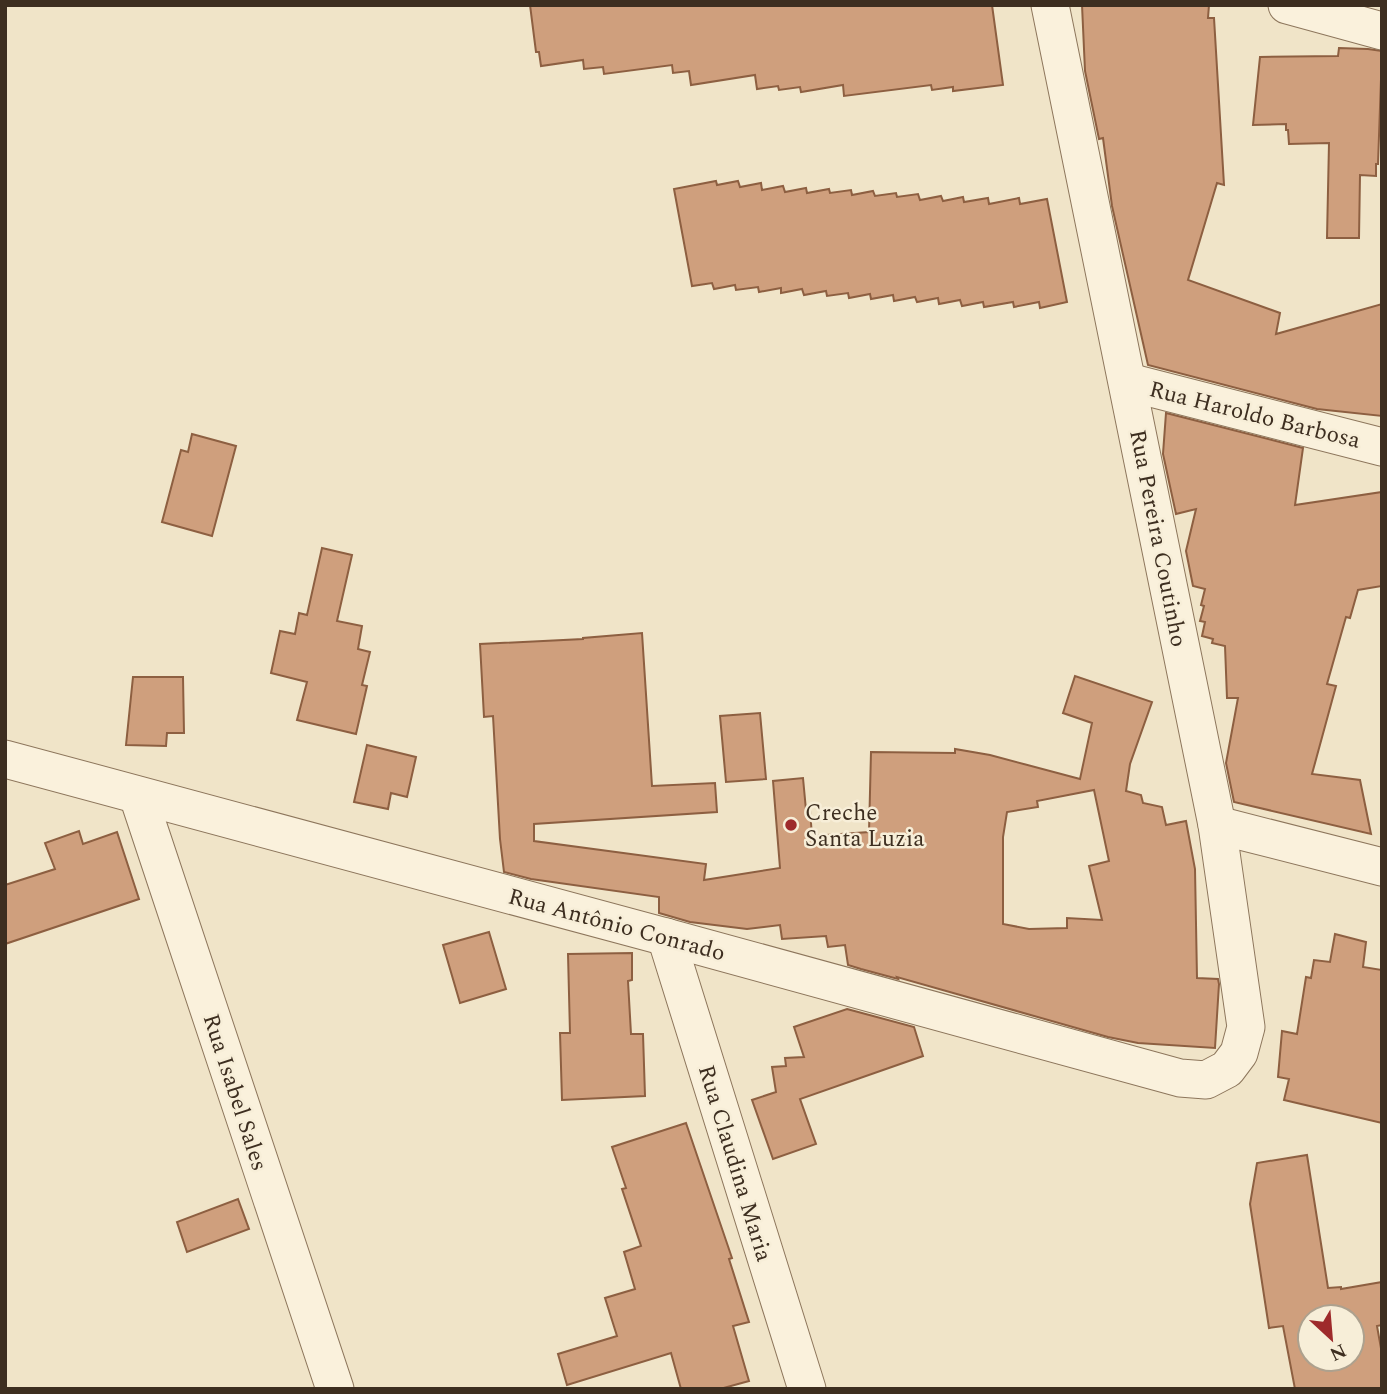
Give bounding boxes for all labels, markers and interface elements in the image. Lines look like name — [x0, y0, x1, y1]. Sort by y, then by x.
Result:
street label: Rua Haroldo Barbosa — [1145, 372, 1364, 459]
street label: Rua Pereira Coutinho — [1119, 427, 1196, 650]
place label: Creche Santa Luzia — [805, 796, 924, 857]
marker: Creche Santa Luzia — [783, 817, 799, 833]
street label: Rua Antônio Conrado — [504, 880, 729, 971]
street label: Rua Isabel Sales — [193, 1009, 276, 1176]
street label: Rua Claudina Maria — [688, 1061, 781, 1266]
north arrow — [1296, 1303, 1366, 1373]
text: N — [1324, 1335, 1351, 1368]

